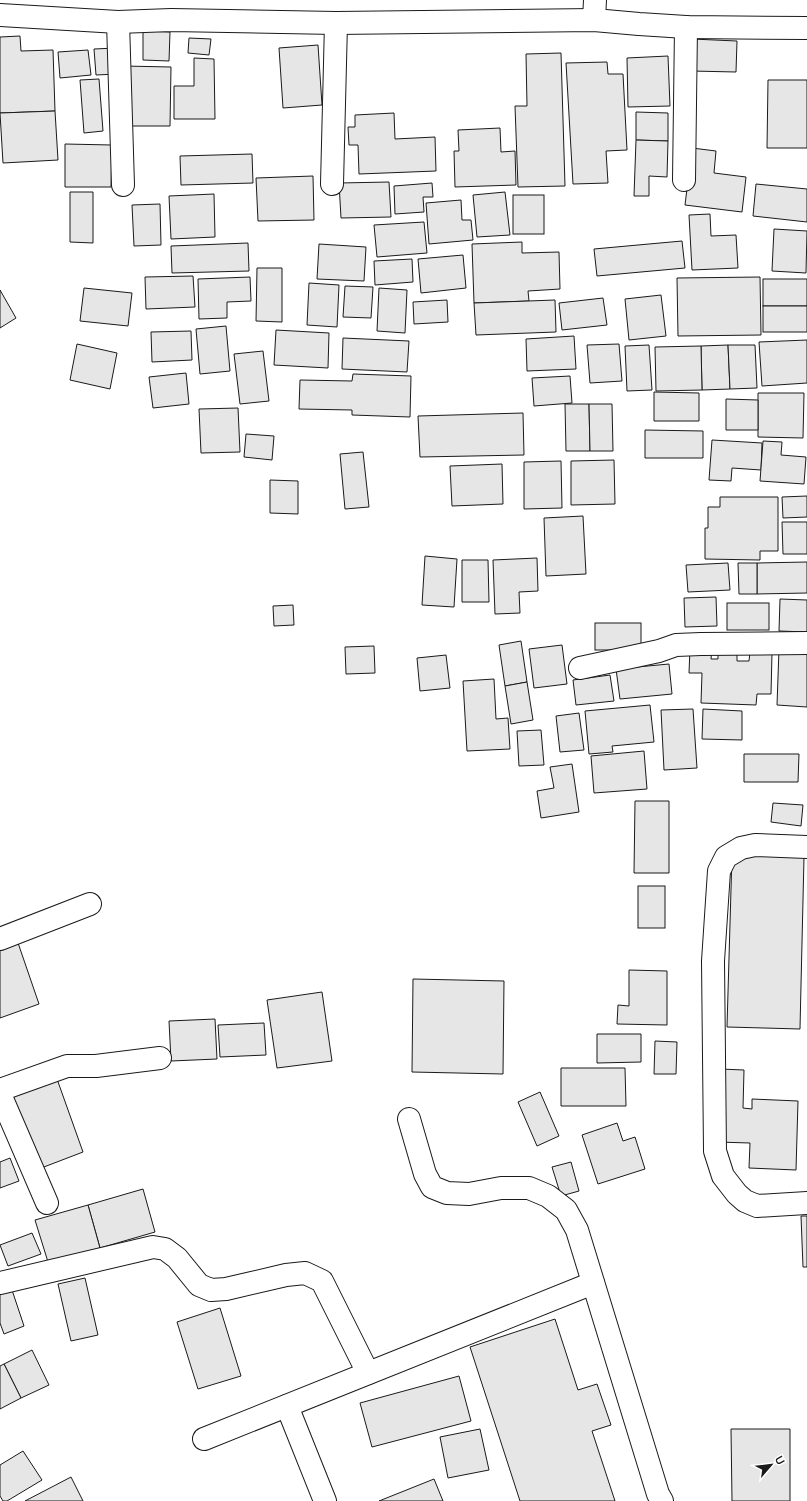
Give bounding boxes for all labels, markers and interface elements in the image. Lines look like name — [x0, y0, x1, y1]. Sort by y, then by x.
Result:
north arrow — [751, 1445, 791, 1485]
text: U — [772, 1453, 788, 1467]

